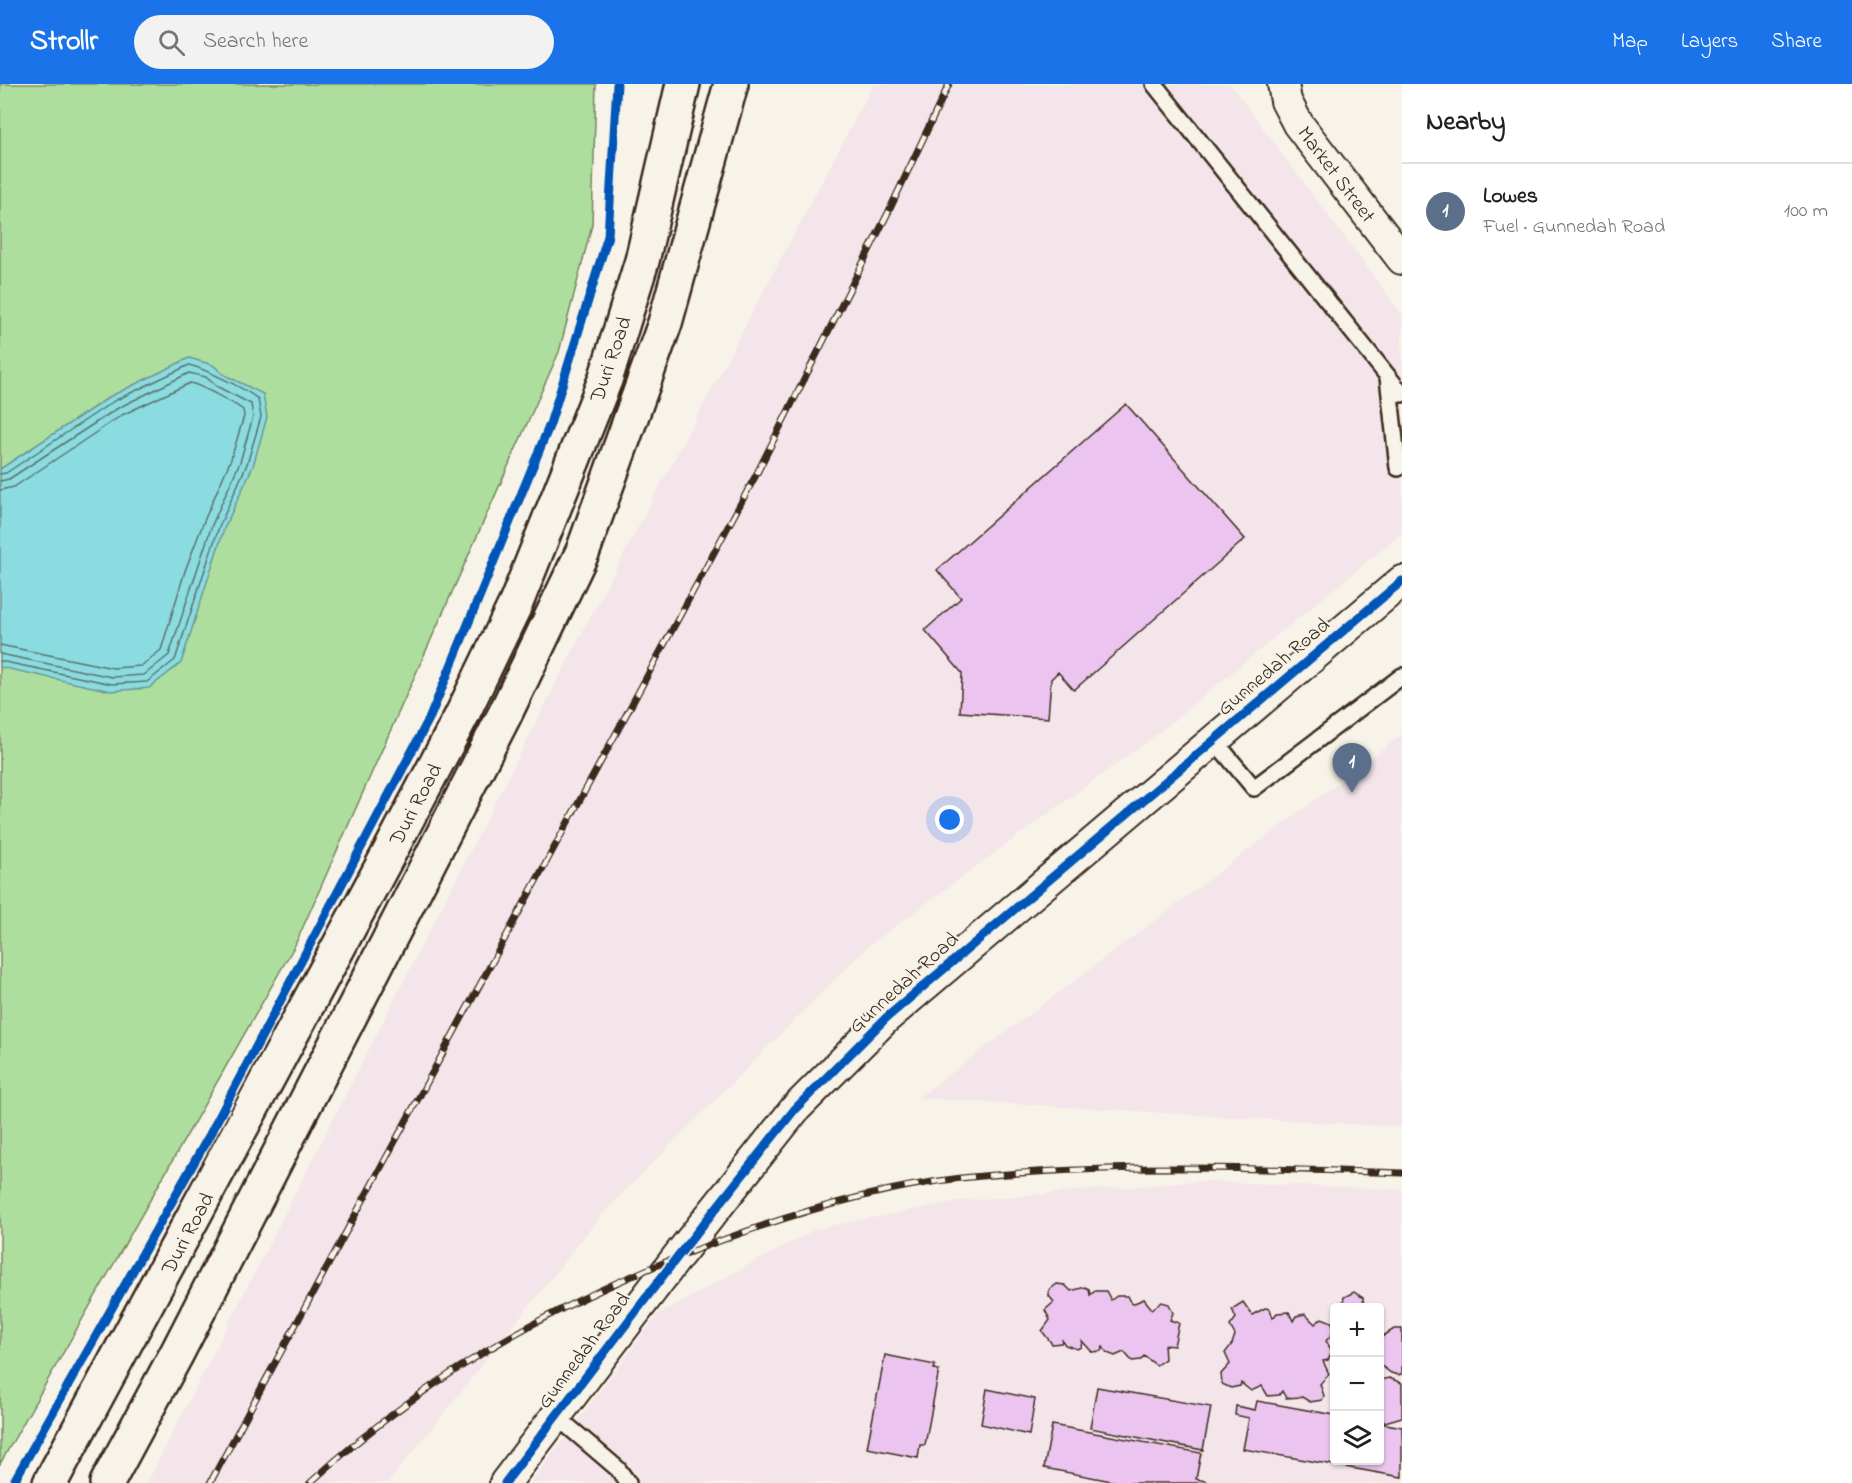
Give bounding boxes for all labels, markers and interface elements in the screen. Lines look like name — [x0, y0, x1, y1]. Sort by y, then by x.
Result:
search box — [134, 15, 554, 69]
text: Strollr — [30, 22, 98, 63]
icon: search — [155, 26, 188, 59]
text: Search here — [203, 26, 308, 58]
text: Map — [1612, 27, 1648, 57]
text: Layers — [1681, 27, 1738, 57]
text: Share — [1771, 27, 1822, 57]
text: Nearby — [1426, 104, 1505, 142]
street label: Market Street — [1289, 120, 1382, 230]
text: Lowes — [1483, 181, 1538, 213]
text: 1 — [1442, 197, 1449, 226]
text: 100 m — [1784, 197, 1828, 226]
text: Fuel · Gunnedah Road — [1483, 213, 1665, 242]
street label: Duri Road — [583, 313, 641, 407]
street label: Gunnedah Road — [1211, 611, 1337, 724]
pin: 1 — [1332, 744, 1372, 793]
street label: Duri Road — [382, 759, 451, 852]
your location — [935, 805, 964, 834]
street label: Gunnedah Road — [843, 926, 966, 1041]
street label: Duri Road — [154, 1188, 223, 1281]
street label: Gunnedah Road — [531, 1286, 639, 1416]
map controls — [1330, 1303, 1384, 1465]
button: + — [1330, 1303, 1384, 1357]
button: − — [1330, 1357, 1384, 1411]
button: layers — [1330, 1411, 1384, 1465]

